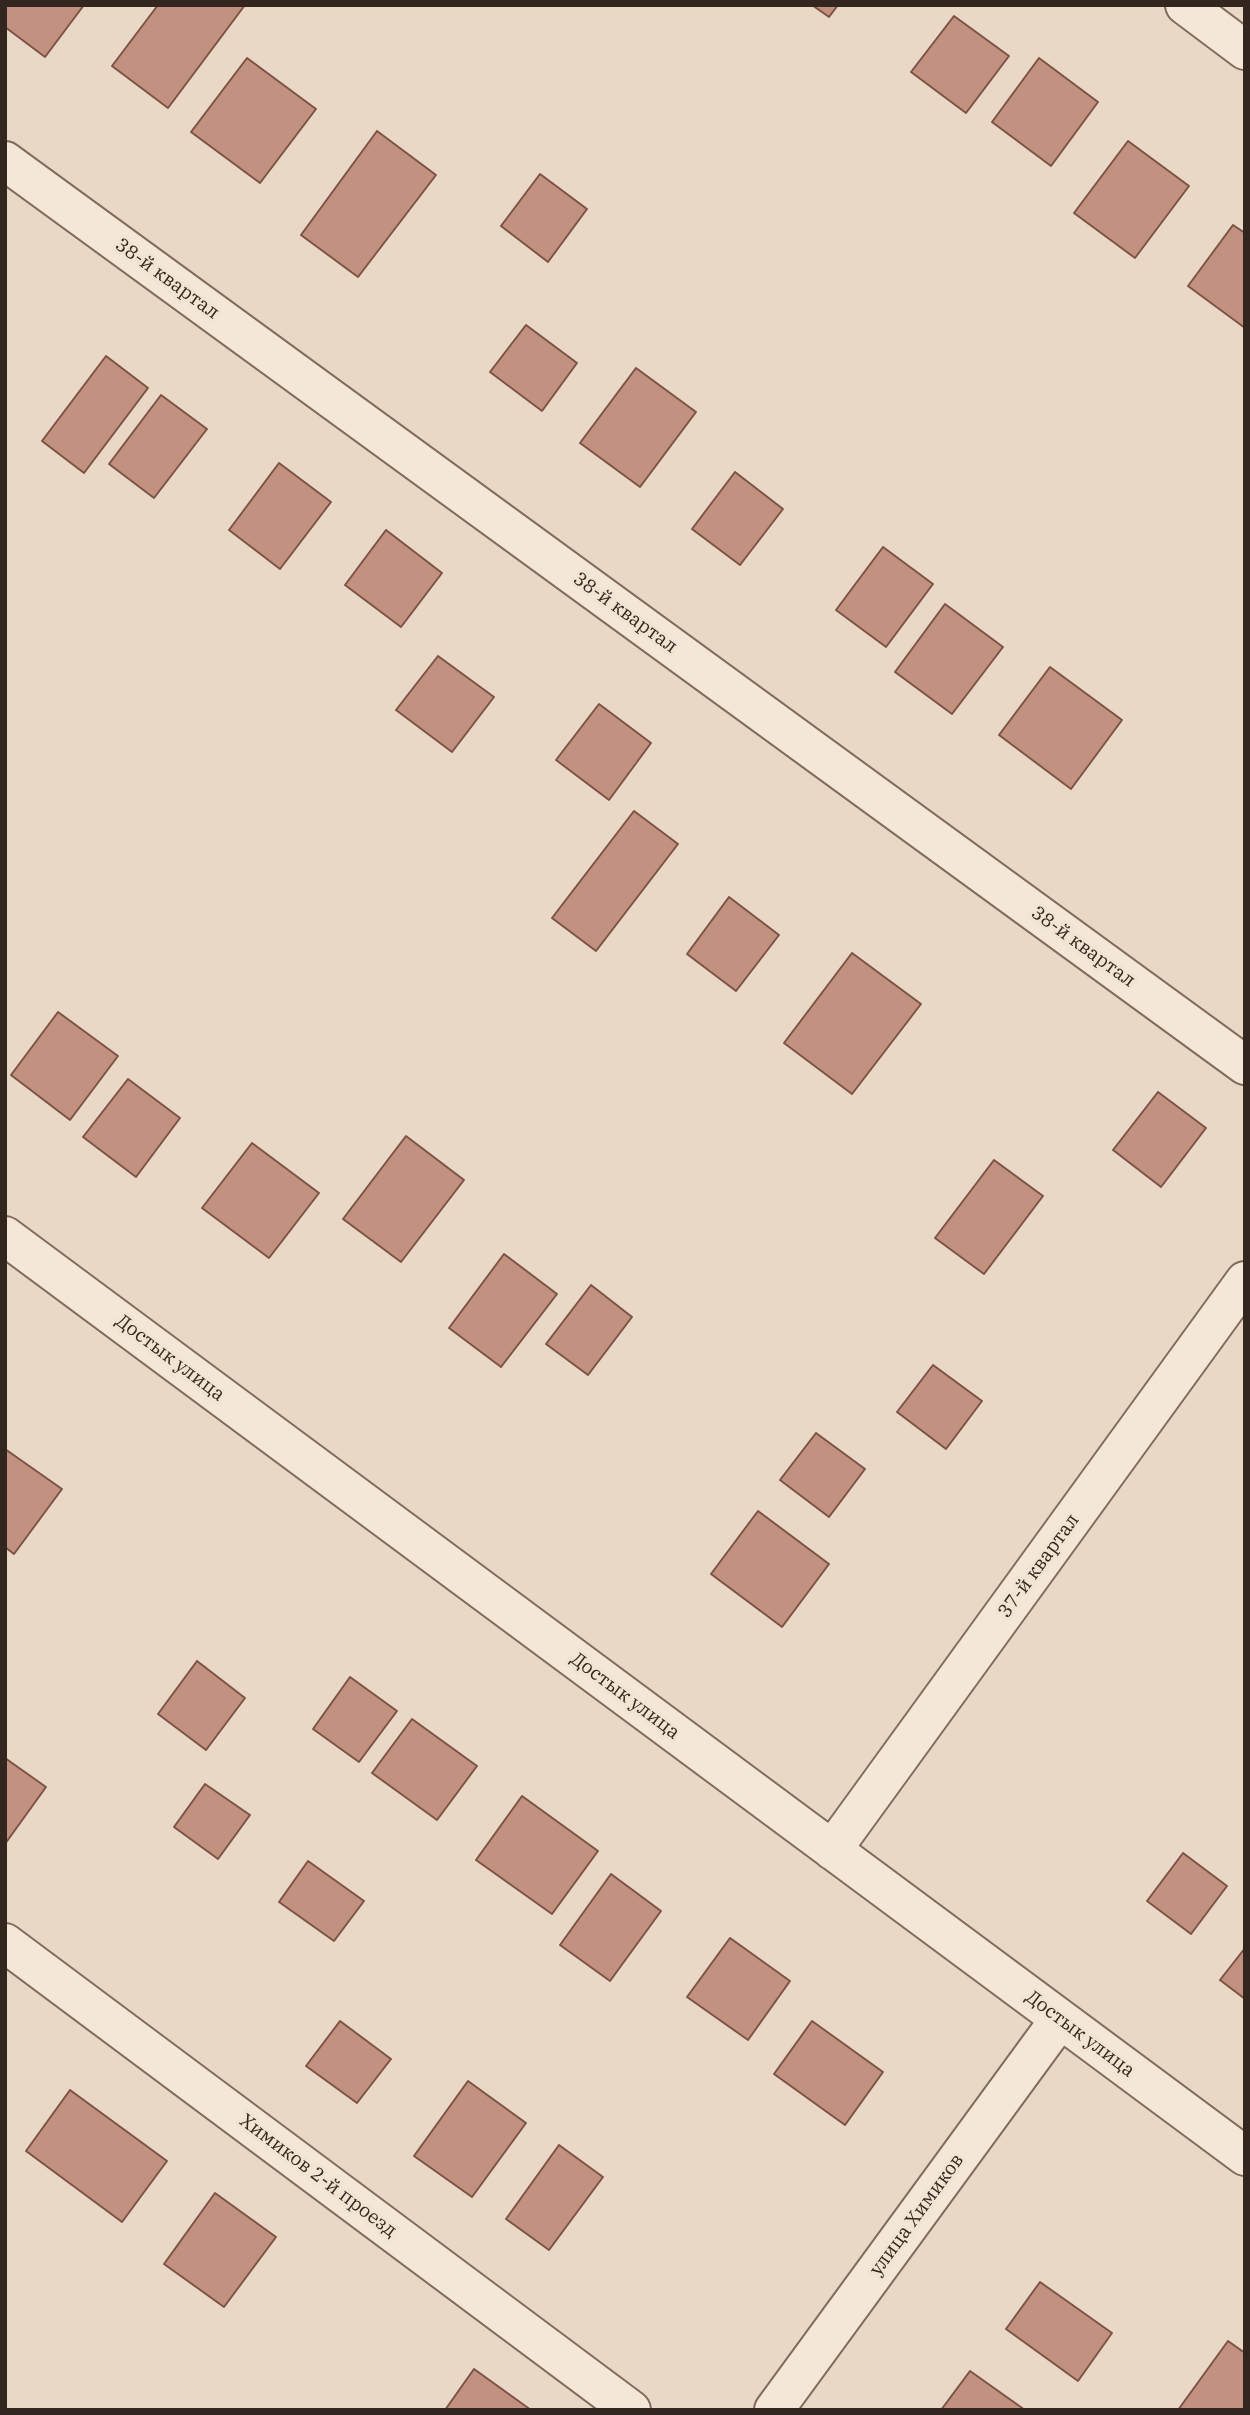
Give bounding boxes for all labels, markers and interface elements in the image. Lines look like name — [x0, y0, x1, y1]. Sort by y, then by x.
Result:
street label: 38-й квартал — [111, 234, 223, 324]
street label: 38-й квартал — [569, 568, 681, 658]
street label: 38-й квартал — [1027, 902, 1139, 992]
street label: Достык улица — [111, 1310, 229, 1406]
street label: 37-й квартал — [994, 1510, 1084, 1622]
street label: Достык улица — [566, 1648, 684, 1744]
street label: Достык улица — [1021, 1986, 1139, 2082]
street label: Химиков 2-й проезд — [235, 2109, 401, 2243]
street label: улица Химиков — [865, 2150, 969, 2280]

